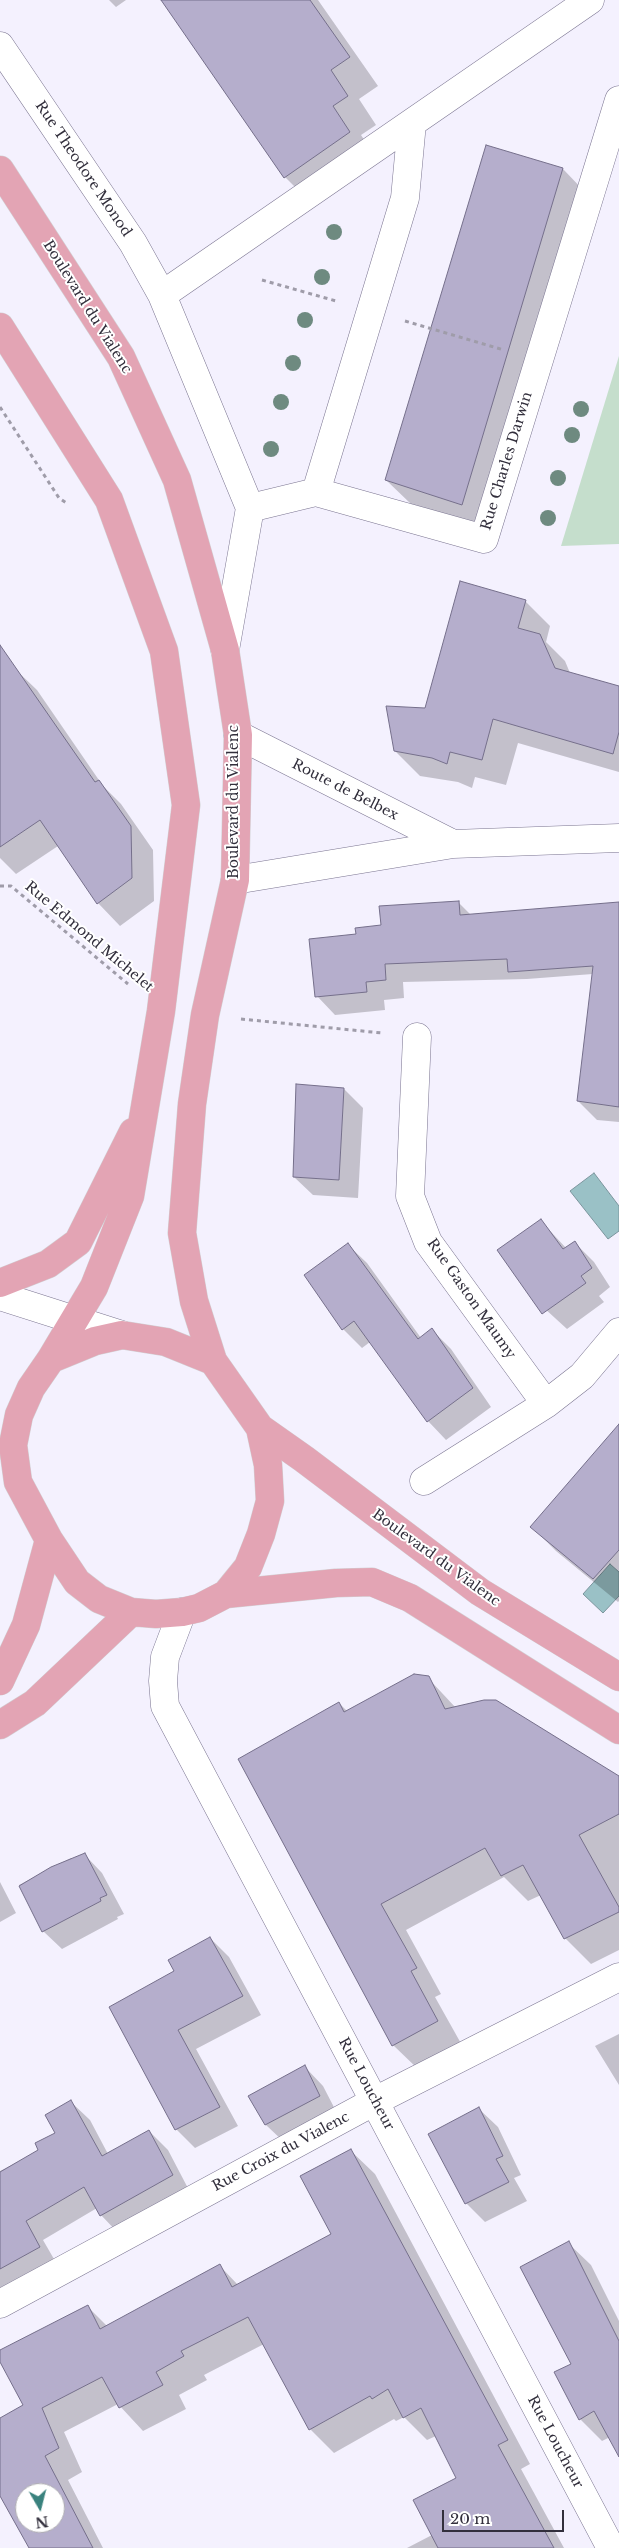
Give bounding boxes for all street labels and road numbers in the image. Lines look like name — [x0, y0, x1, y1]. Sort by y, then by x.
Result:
street label: Rue Theodore Monod — [31, 98, 135, 240]
street label: Boulevard du Vialenc — [39, 237, 135, 377]
street label: Rue Charles Darwin — [478, 390, 536, 532]
street label: Boulevard du Vialenc — [226, 725, 242, 879]
street label: Route de Belbex — [289, 756, 401, 824]
street label: Rue Edmond Michelet — [21, 878, 157, 996]
street label: Rue Gaston Maumy — [423, 1236, 519, 1362]
street label: Boulevard du Vialenc — [369, 1506, 503, 1610]
street label: Rue Loucheur — [335, 2035, 397, 2133]
street label: Rue Croix du Vialenc — [210, 2109, 352, 2195]
street label: Rue Loucheur — [524, 2393, 586, 2491]

